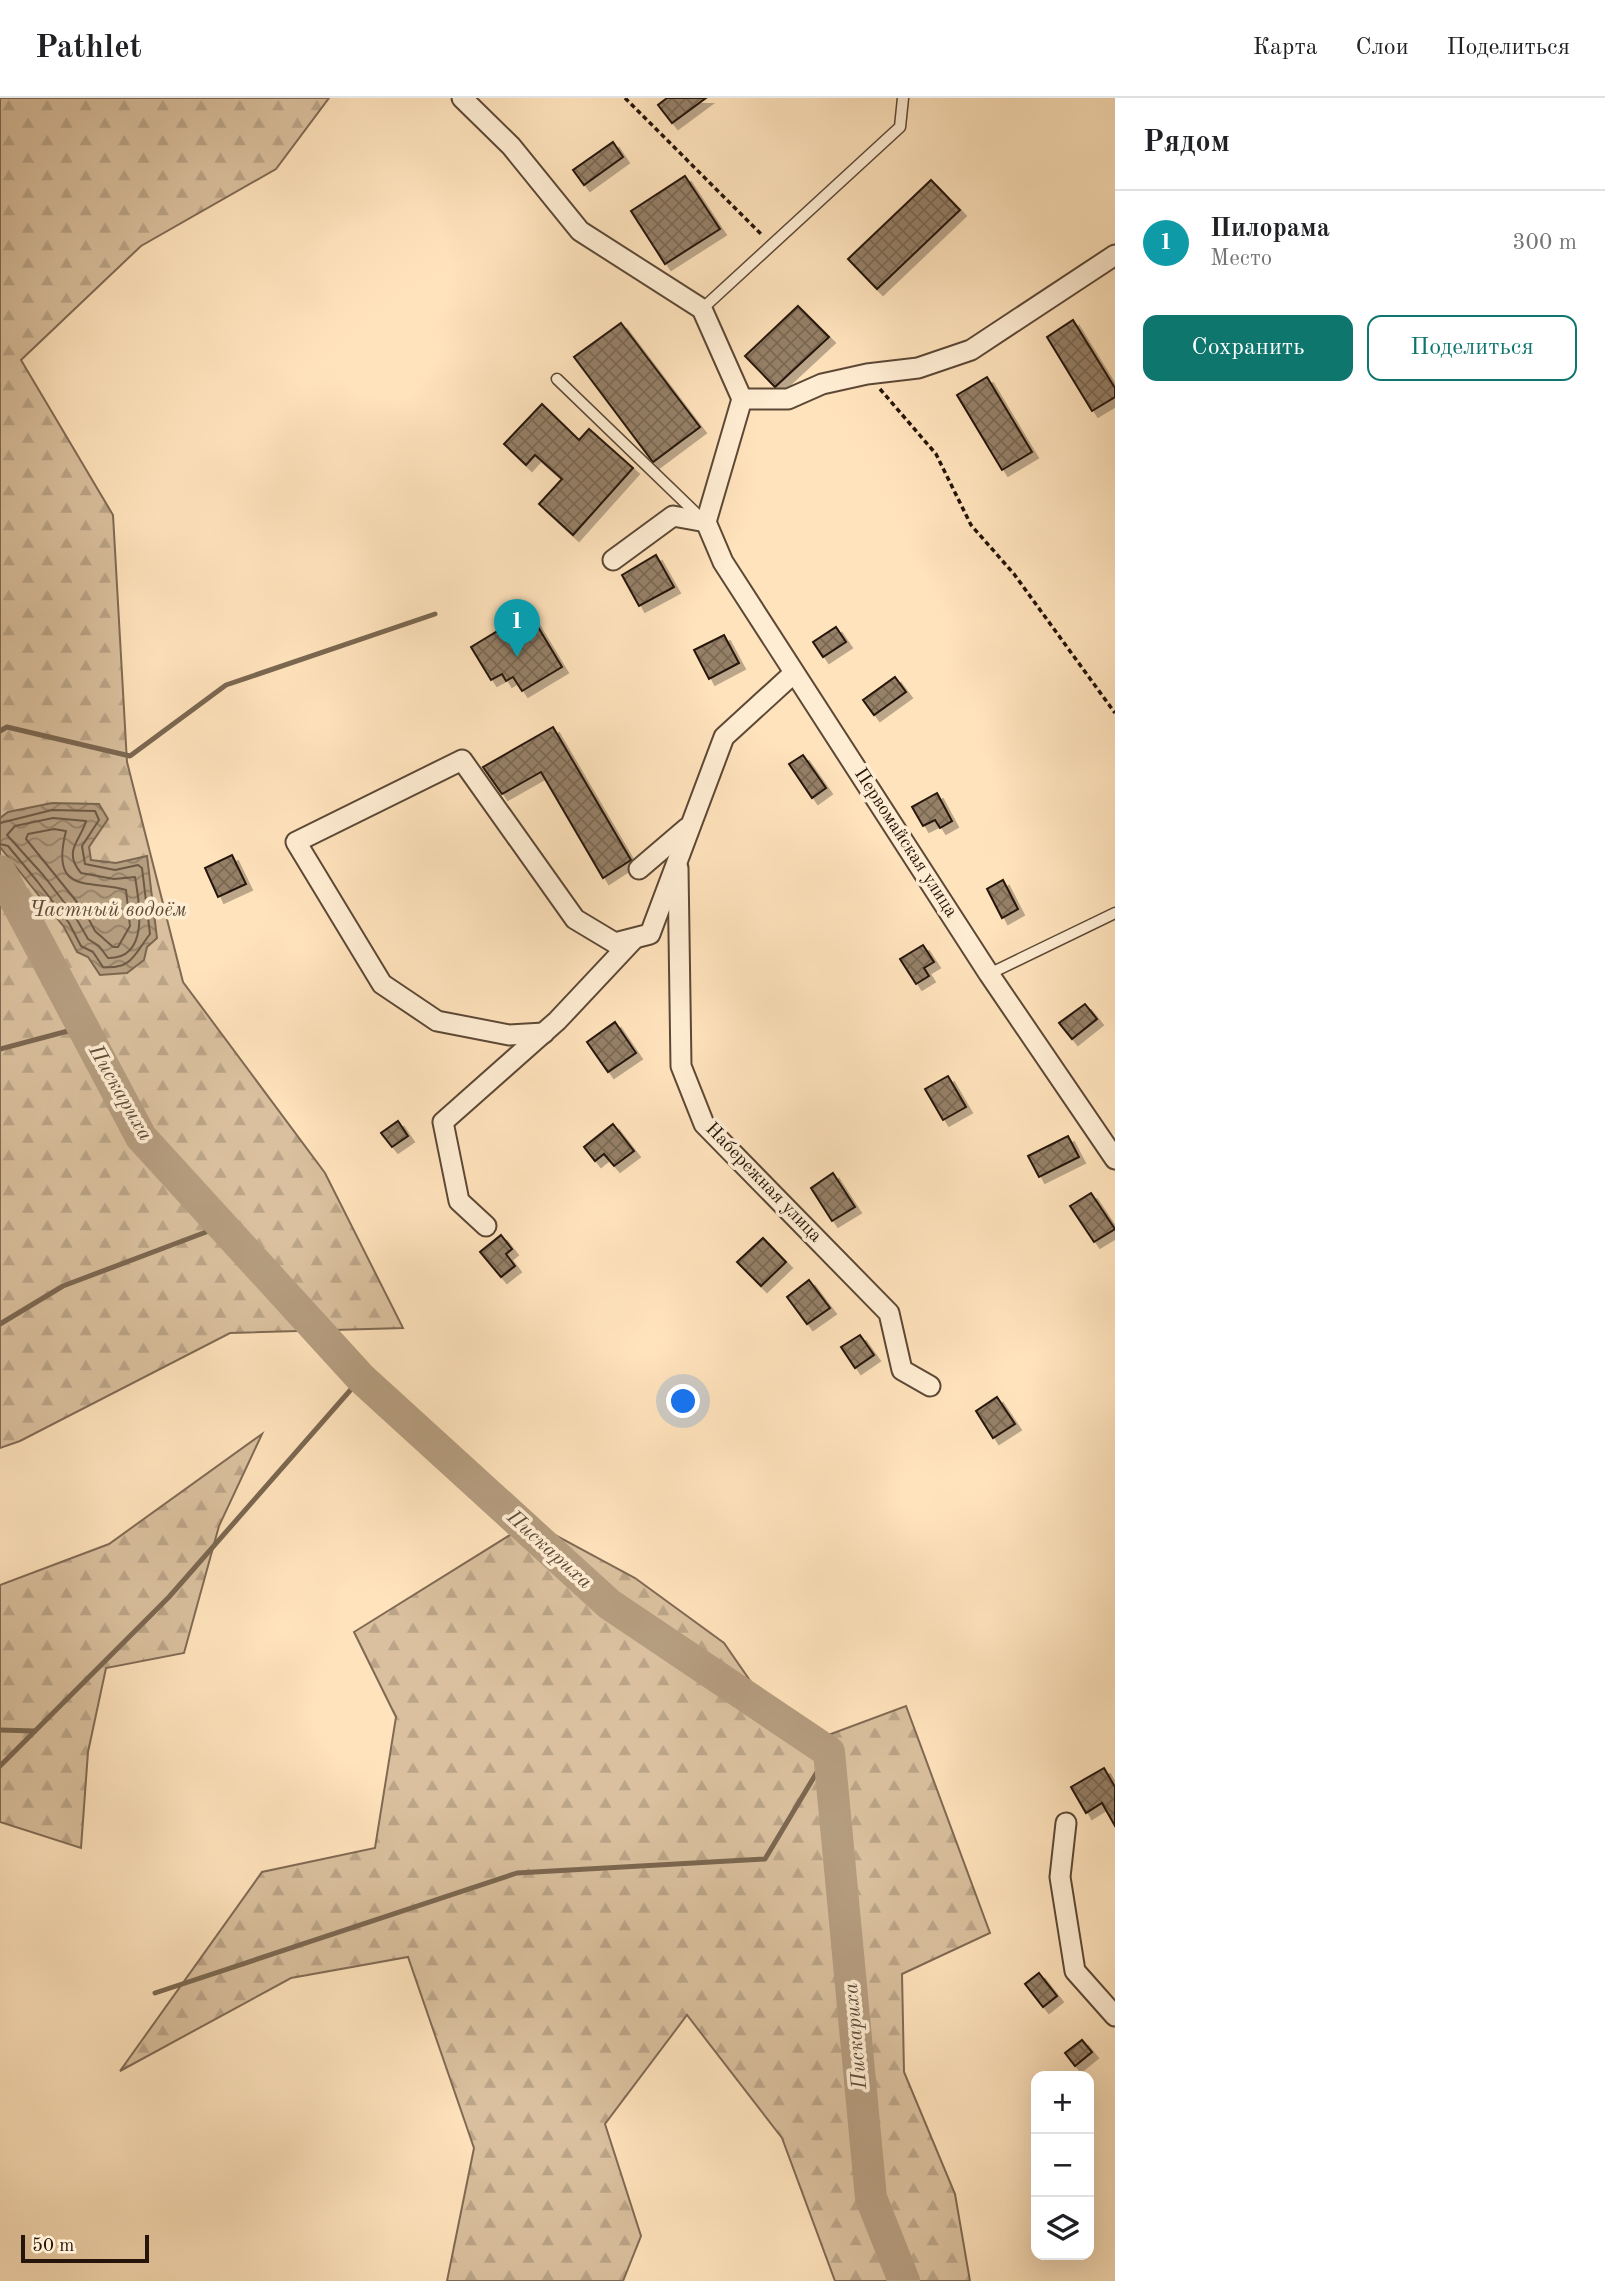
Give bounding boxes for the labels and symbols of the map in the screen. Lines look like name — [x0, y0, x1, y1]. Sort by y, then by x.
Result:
pin: 1 — [494, 599, 540, 657]
street label: Первомайская улица — [850, 765, 961, 922]
water label: Частный водоём — [29, 900, 187, 921]
water label: Пискариха — [84, 1041, 156, 1144]
street label: Набережная улица — [701, 1119, 825, 1247]
your location — [666, 1384, 700, 1418]
water label: Пискариха — [502, 1506, 596, 1593]
water label: Пискариха — [841, 1982, 871, 2091]
scale bar — [21, 2232, 149, 2264]

